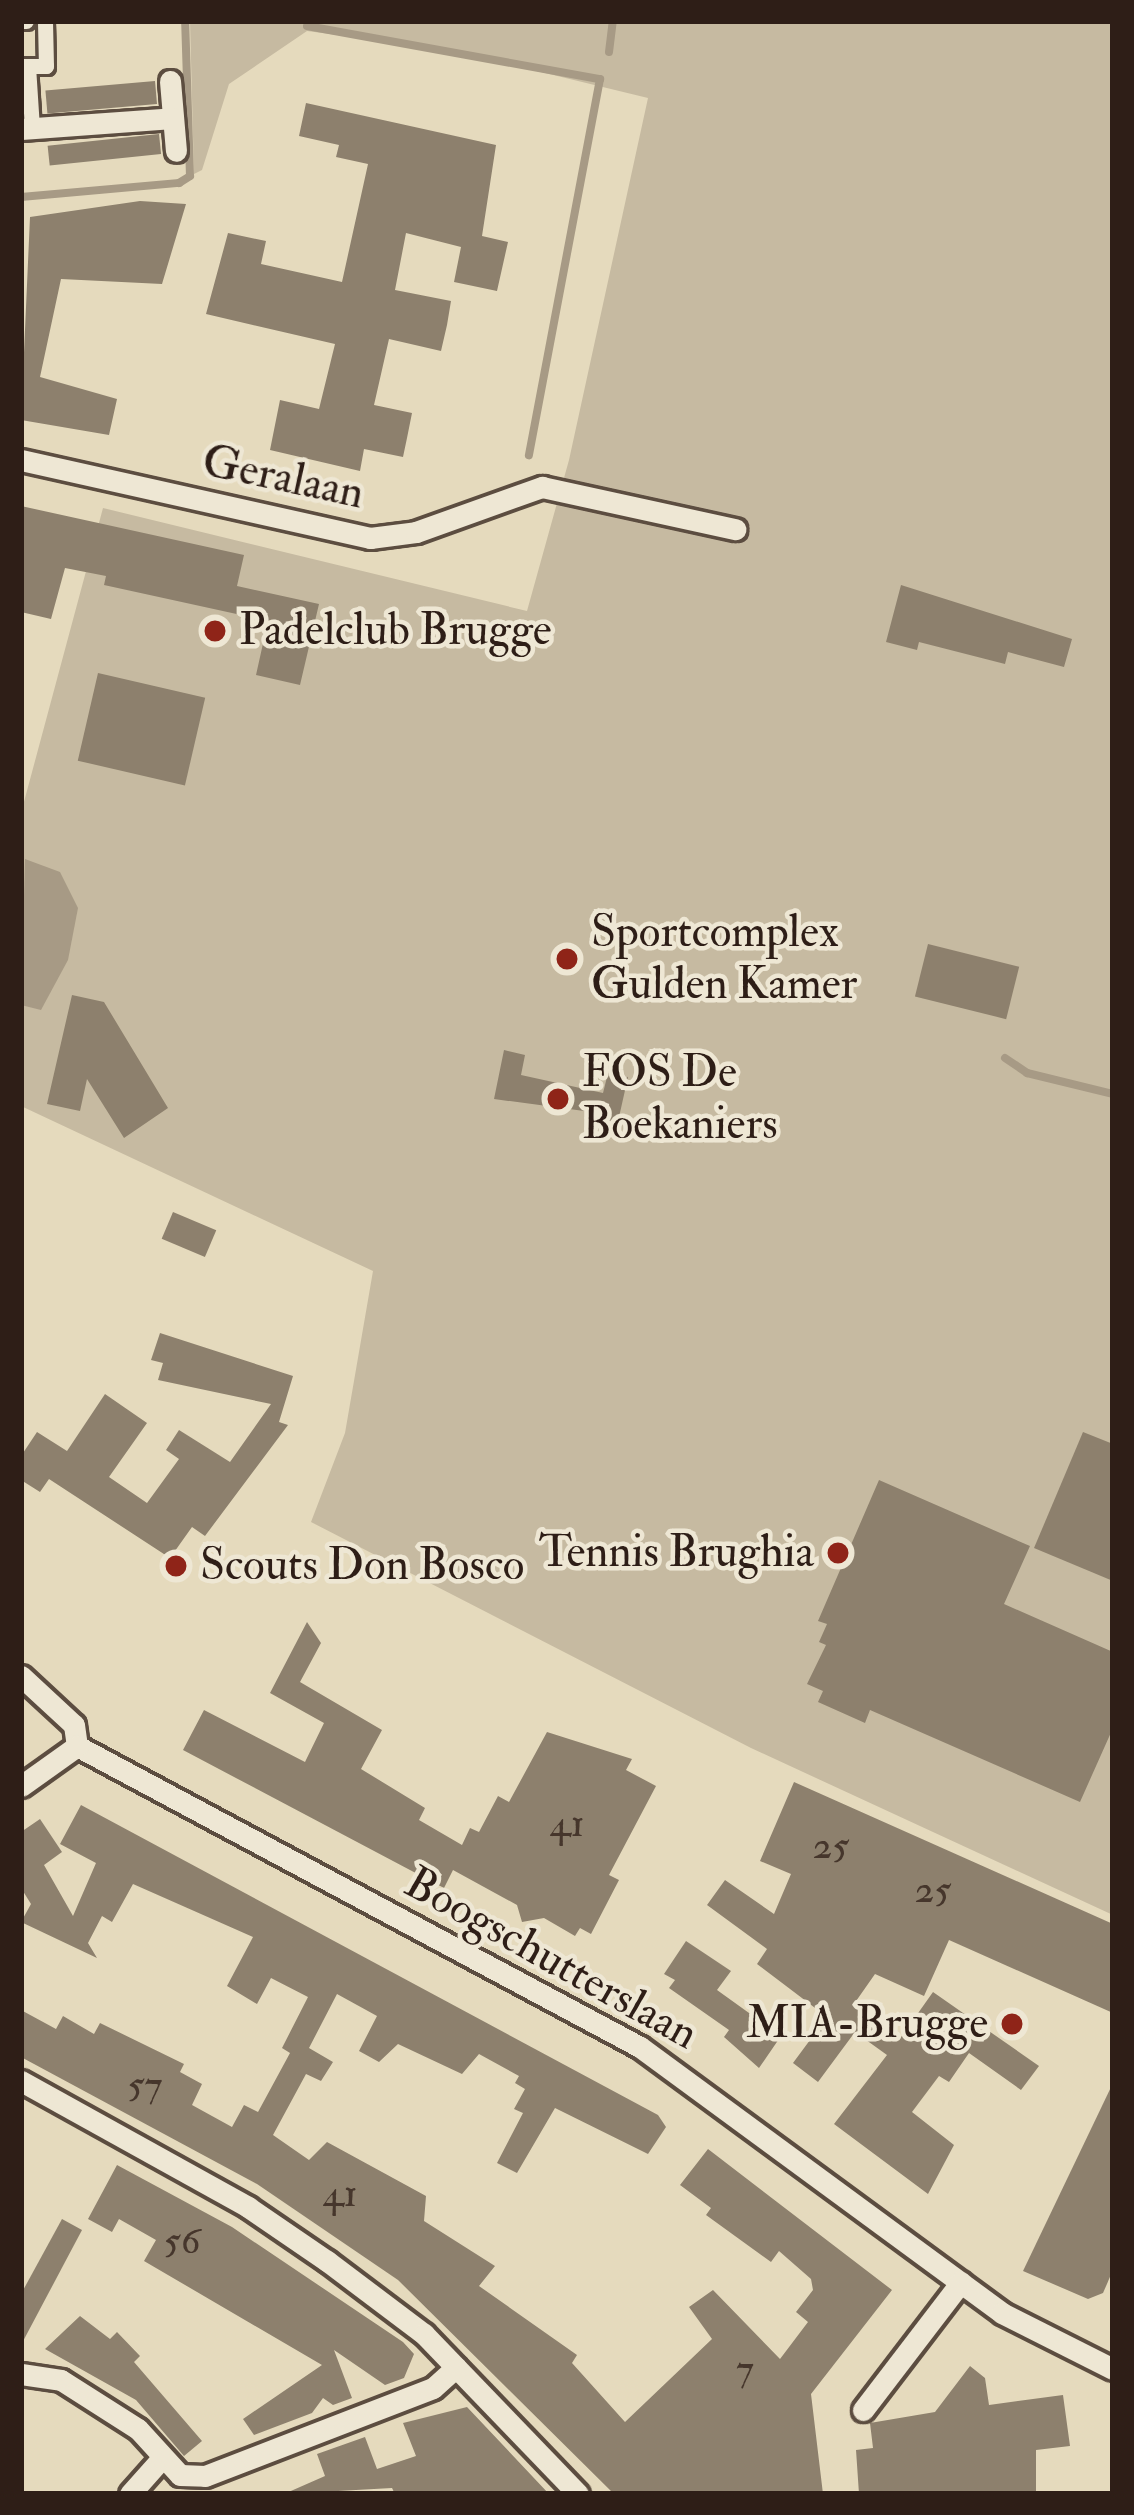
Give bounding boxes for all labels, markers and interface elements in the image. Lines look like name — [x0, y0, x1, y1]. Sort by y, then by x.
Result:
street label: Geralaan — [197, 435, 369, 521]
place label: Padelclub Brugge — [239, 604, 552, 658]
marker: Padelclub Brugge — [202, 618, 228, 644]
place label: Sportcomplex Gulden Kamer — [591, 906, 857, 1012]
marker: Sportcomplex Gulden Kamer — [554, 946, 580, 972]
place label: FOS De Boekaniers — [582, 1046, 778, 1152]
marker: FOS De Boekaniers — [545, 1086, 571, 1112]
place label: Tennis Brughia — [539, 1526, 814, 1580]
place label: Scouts Don Bosco — [200, 1539, 525, 1593]
marker: Tennis Brughia — [825, 1540, 851, 1566]
marker: Scouts Don Bosco — [163, 1553, 189, 1579]
house number: 41 — [550, 1801, 584, 1847]
house number: 25 — [813, 1823, 849, 1869]
street label: Boogschutterslaan — [395, 1856, 707, 2062]
house number: 25 — [915, 1867, 951, 1913]
place label: MIA-Brugge — [746, 1997, 988, 2051]
marker: MIA-Brugge — [999, 2011, 1025, 2037]
house number: 57 — [127, 2062, 163, 2108]
house number: 41 — [323, 2171, 357, 2217]
house number: 56 — [164, 2218, 200, 2264]
house number: 7 — [736, 2346, 754, 2392]

